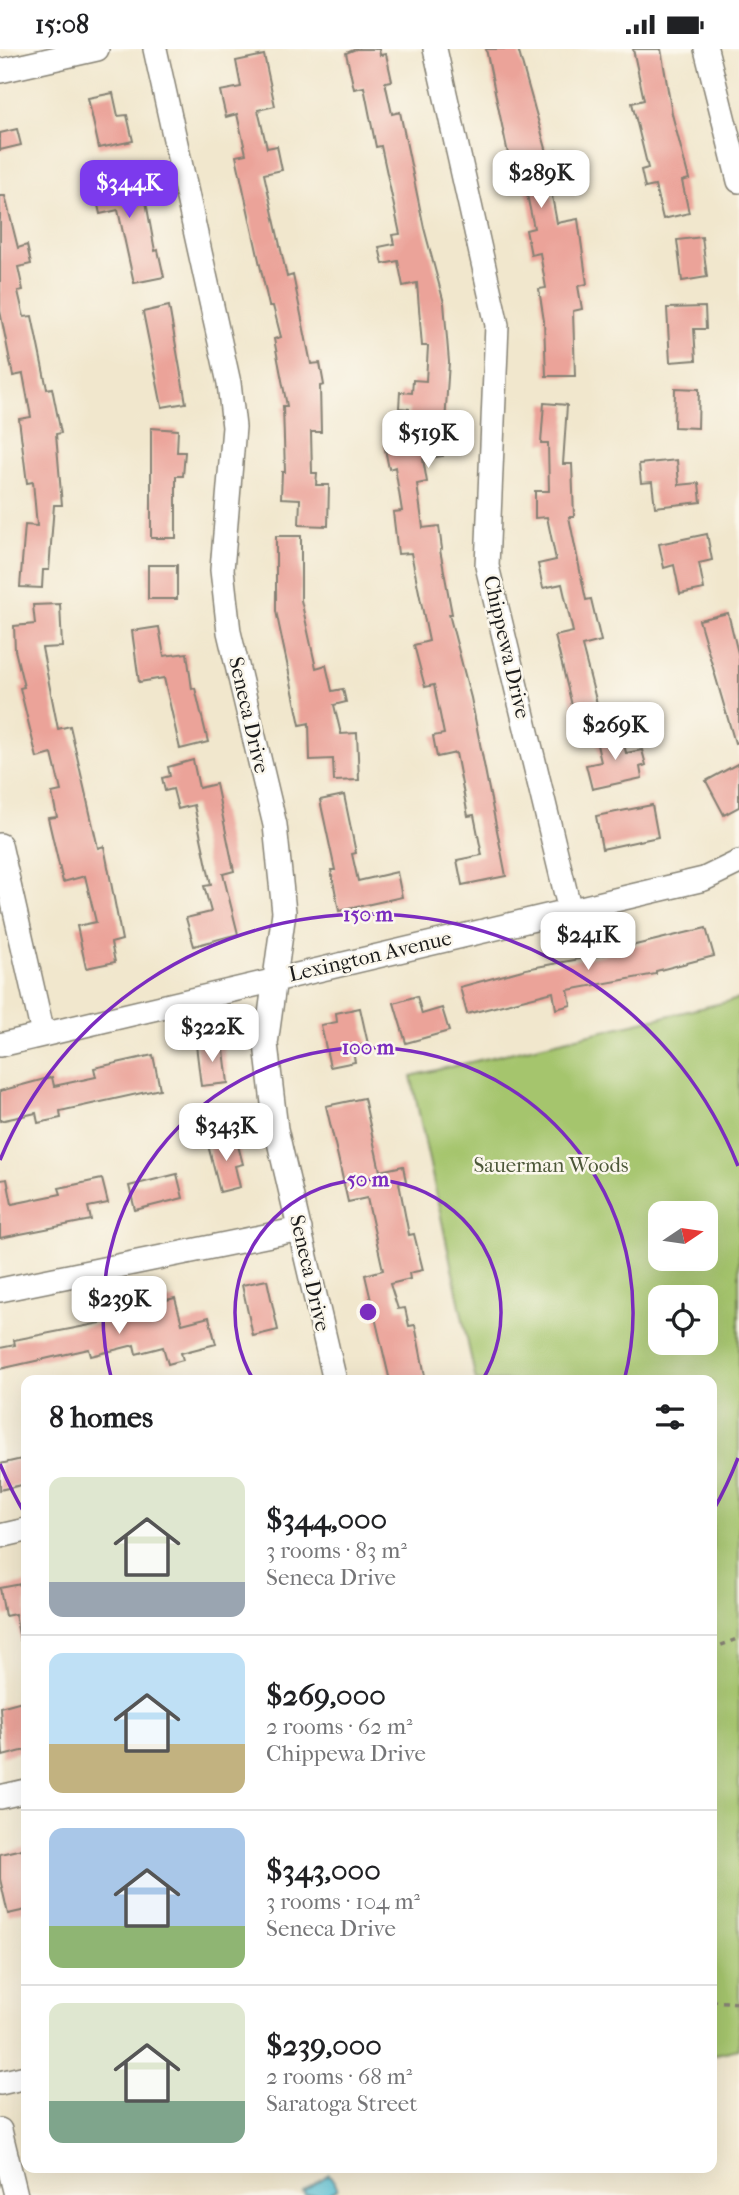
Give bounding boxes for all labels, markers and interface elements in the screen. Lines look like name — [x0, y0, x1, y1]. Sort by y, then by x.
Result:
text: 15:08 — [35, 9, 89, 40]
pin: $289K — [492, 151, 590, 210]
text: $289K — [509, 159, 573, 186]
pin: $344K — [80, 160, 178, 220]
text: $344K — [96, 169, 162, 196]
pin: $519K — [379, 411, 477, 470]
text: $519K — [398, 419, 458, 446]
street label: Chippewa Drive — [479, 573, 535, 721]
street label: Seneca Drive — [224, 655, 274, 775]
pin: $269K — [566, 703, 664, 762]
text: $269K — [582, 711, 648, 738]
text: 150 m — [343, 902, 394, 926]
pin: $241K — [539, 913, 637, 972]
text: $241K — [557, 921, 620, 948]
street label: Lexington Avenue — [286, 926, 454, 986]
pin: $322K — [163, 1005, 261, 1064]
text: $322K — [181, 1013, 243, 1040]
text: 100 m — [342, 1035, 395, 1059]
pin: $343K — [177, 1103, 275, 1163]
text: $343K — [195, 1112, 257, 1139]
park label: Sauerman Woods — [473, 1153, 629, 1177]
text: 50 m — [347, 1167, 390, 1191]
north arrow — [648, 1201, 718, 1271]
map controls — [648, 1201, 718, 1355]
street label: Seneca Drive — [285, 1213, 335, 1333]
pin: $239K — [70, 1277, 168, 1336]
text: $239K — [88, 1285, 150, 1312]
button: locate — [648, 1285, 718, 1355]
centre of rings — [356, 1300, 380, 1324]
icon: filters — [651, 1398, 689, 1436]
text: 8 homes — [49, 1400, 153, 1435]
text: $344,000 — [266, 1502, 387, 1537]
icon: home — [105, 1505, 189, 1589]
text: 3 rooms · 83 m² — [266, 1537, 407, 1564]
text: Seneca Drive — [266, 1564, 396, 1591]
text: $269,000 — [266, 1678, 386, 1713]
icon: home — [105, 1681, 189, 1765]
text: 2 rooms · 62 m² — [266, 1713, 413, 1740]
text: Chippewa Drive — [266, 1740, 426, 1767]
text: $343,000 — [266, 1853, 381, 1888]
icon: home — [105, 1856, 189, 1940]
text: 3 rooms · 104 m² — [266, 1888, 420, 1915]
text: Seneca Drive — [266, 1915, 396, 1942]
text: $239,000 — [266, 2028, 382, 2063]
icon: home — [105, 2031, 189, 2115]
text: 2 rooms · 68 m² — [266, 2063, 412, 2090]
text: Saratoga Street — [266, 2090, 417, 2117]

